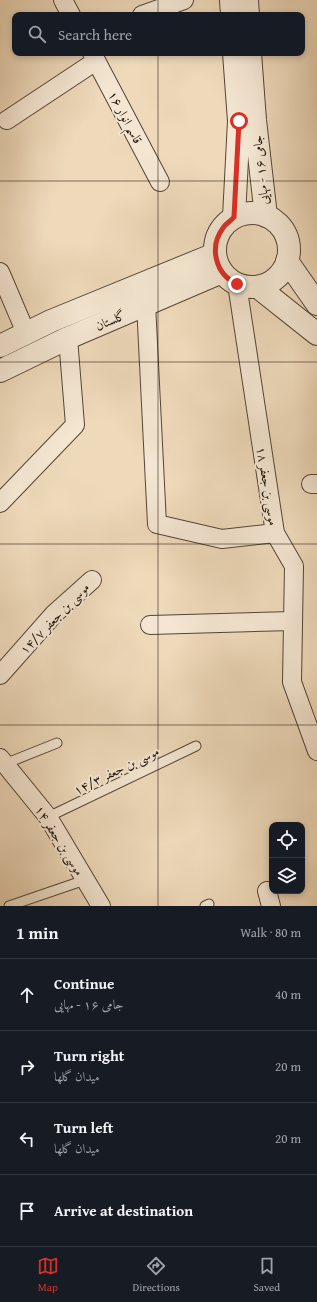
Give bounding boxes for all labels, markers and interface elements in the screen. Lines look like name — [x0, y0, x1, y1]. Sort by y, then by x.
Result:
search box — [12, 12, 305, 56]
icon: search — [26, 23, 48, 45]
text: Search here — [58, 24, 132, 45]
street label: قاسم انوار ۱۶ — [100, 87, 147, 149]
route start — [230, 112, 248, 130]
street label: جامی ۱۶ - مهایی — [247, 134, 274, 206]
route end — [228, 275, 246, 293]
street label: گلستان — [92, 306, 128, 335]
street label: موسی بن جعفر ۱۸ — [252, 445, 283, 527]
street label: موسی بن جعفر ۱۴/۷ — [15, 578, 94, 659]
street label: موسی بن جعفر ۱۴/۳ — [70, 741, 162, 799]
street label: موسی بن جعفر ۱۴ — [30, 801, 89, 879]
map controls — [269, 822, 305, 894]
button: locate — [269, 822, 305, 858]
button: layers — [269, 858, 305, 894]
text: 1 min — [16, 920, 58, 945]
text: Walk · 80 m — [240, 923, 301, 942]
text: Continue — [54, 973, 115, 994]
icon: ahead — [16, 984, 38, 1006]
text: 40 m — [275, 985, 301, 1004]
text: جامی ۱۶ - مهایی — [54, 995, 124, 1014]
text: Turn right — [54, 1045, 125, 1066]
icon: right — [16, 1056, 38, 1078]
text: 20 m — [275, 1057, 301, 1076]
text: میدان گلها — [54, 1067, 100, 1086]
text: Turn left — [54, 1117, 113, 1138]
icon: left — [16, 1128, 38, 1150]
text: 20 m — [275, 1129, 301, 1148]
text: میدان گلها — [54, 1139, 100, 1158]
icon: arrive — [16, 1200, 38, 1222]
text: Arrive at destination — [54, 1200, 193, 1221]
tab: Map — [37, 1255, 59, 1295]
tab: Directions — [133, 1255, 180, 1295]
tab: Saved — [253, 1255, 280, 1295]

